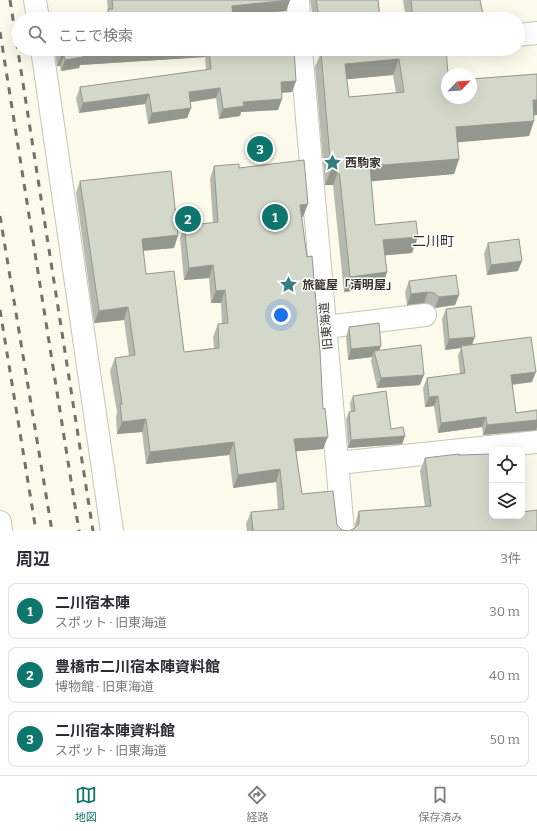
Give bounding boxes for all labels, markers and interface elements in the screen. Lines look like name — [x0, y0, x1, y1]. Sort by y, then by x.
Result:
search box — [12, 12, 525, 56]
icon: search — [26, 23, 48, 45]
text: ここで検索 — [58, 27, 133, 45]
north arrow — [441, 68, 477, 104]
pin: 3 — [247, 134, 273, 164]
place icon: 西駒家 — [322, 153, 342, 173]
place label: 西駒家 — [345, 156, 381, 170]
pin: 1 — [262, 202, 288, 232]
pin: 2 — [175, 204, 201, 234]
district label: 二川町 — [412, 233, 454, 250]
place icon: 旅籠屋「清明屋」 — [279, 275, 299, 295]
place label: 旅籠屋「清明屋」 — [302, 278, 398, 292]
street label: 旧東海道 — [317, 301, 335, 351]
your location — [271, 305, 291, 325]
map controls — [489, 447, 525, 519]
button: locate — [489, 447, 525, 483]
button: layers — [489, 483, 525, 519]
text: 周辺 — [16, 549, 50, 570]
text: 3件 — [501, 551, 521, 566]
text: 二川宿本陣 — [55, 594, 130, 612]
text: 1 — [27, 604, 33, 619]
text: 30 m — [489, 604, 520, 619]
text: スポット · 旧東海道 — [55, 615, 167, 630]
text: 豊橋市二川宿本陣資料館 — [55, 658, 220, 676]
text: 2 — [26, 668, 34, 683]
text: 40 m — [489, 668, 520, 683]
text: 博物館 · 旧東海道 — [55, 679, 154, 694]
text: 二川宿本陣資料館 — [55, 722, 175, 740]
text: 3 — [26, 732, 34, 747]
text: 50 m — [490, 732, 520, 747]
text: スポット · 旧東海道 — [55, 743, 167, 758]
tab: 地図 — [75, 784, 97, 824]
tab: 経路 — [246, 784, 268, 824]
tab: 保存済み — [418, 784, 462, 824]

